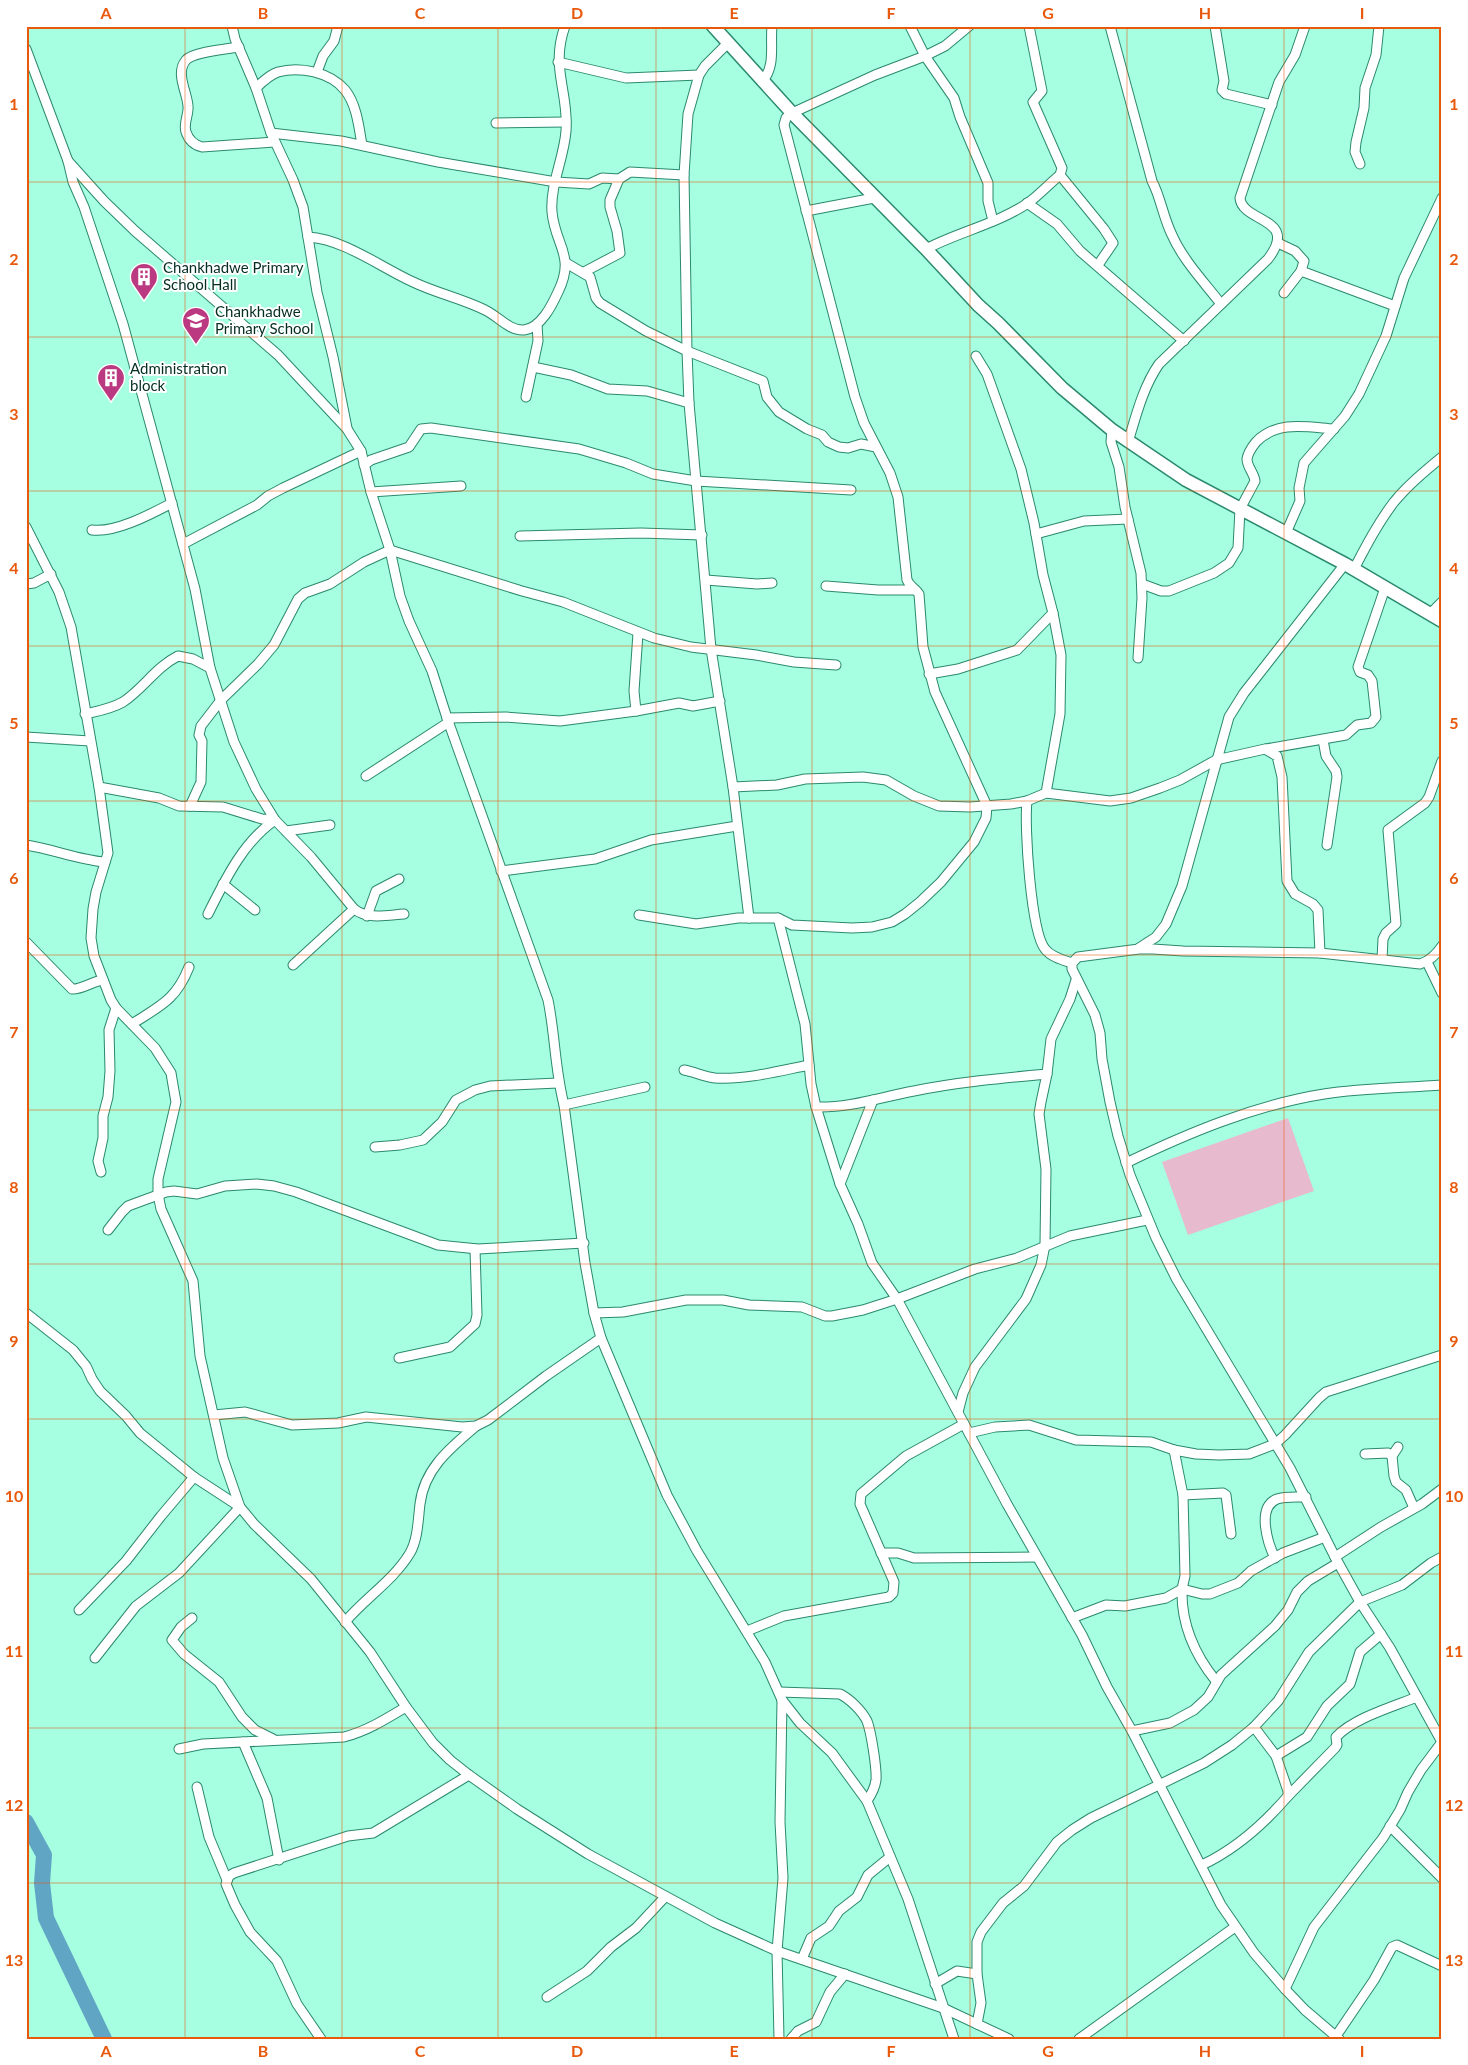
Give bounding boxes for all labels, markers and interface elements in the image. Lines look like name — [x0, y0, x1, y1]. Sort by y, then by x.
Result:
text: A — [99, 3, 112, 22]
text: B — [258, 3, 268, 22]
text: C — [415, 3, 426, 22]
text: D — [571, 3, 583, 22]
text: E — [729, 3, 739, 22]
text: F — [886, 3, 896, 22]
text: G — [1042, 3, 1054, 22]
text: H — [1199, 3, 1211, 22]
text: I — [1360, 3, 1364, 22]
text: 1 — [9, 94, 19, 113]
text: 1 — [1449, 94, 1459, 113]
text: 2 — [9, 249, 19, 268]
text: 2 — [1449, 249, 1459, 268]
place label: Chankhadwe Primary School Hall — [163, 258, 304, 293]
building icon: Chankhadwe Primary School Hall — [129, 262, 159, 301]
place label: Chankhadwe Primary School — [215, 302, 314, 337]
school or university icon: Chankhadwe Primary School — [181, 306, 211, 345]
place label: Administration block — [130, 359, 227, 394]
building icon: Administration block — [96, 363, 126, 402]
text: 3 — [9, 404, 19, 423]
text: 3 — [1449, 404, 1459, 423]
text: 4 — [9, 558, 19, 577]
text: 4 — [1449, 558, 1459, 577]
text: 5 — [9, 713, 19, 732]
text: 5 — [1449, 713, 1459, 732]
text: 6 — [9, 868, 19, 887]
text: 6 — [1449, 868, 1459, 887]
text: 7 — [9, 1022, 19, 1041]
text: 7 — [1449, 1022, 1459, 1041]
text: 8 — [9, 1177, 19, 1196]
text: 8 — [1449, 1177, 1459, 1196]
text: 9 — [9, 1331, 19, 1350]
text: 9 — [1449, 1331, 1459, 1350]
text: 10 — [5, 1486, 23, 1505]
text: 10 — [1445, 1486, 1463, 1505]
text: 11 — [5, 1641, 23, 1660]
text: 11 — [1445, 1641, 1463, 1660]
text: 12 — [5, 1795, 23, 1814]
text: 12 — [1445, 1795, 1463, 1814]
text: 13 — [5, 1950, 23, 1969]
text: 13 — [1445, 1950, 1463, 1969]
text: A — [99, 2041, 112, 2060]
text: B — [258, 2041, 268, 2060]
text: C — [415, 2041, 426, 2060]
text: D — [571, 2041, 583, 2060]
text: E — [729, 2041, 739, 2060]
text: F — [886, 2041, 896, 2060]
text: G — [1042, 2041, 1054, 2060]
text: H — [1199, 2041, 1211, 2060]
text: I — [1360, 2041, 1364, 2060]

